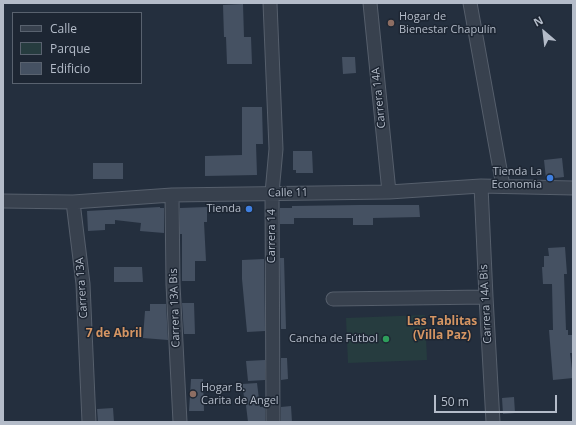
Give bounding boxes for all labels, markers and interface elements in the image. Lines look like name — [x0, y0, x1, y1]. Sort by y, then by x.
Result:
place label: Hogar de Bienestar Chapulín — [399, 10, 496, 36]
legend — [12, 12, 142, 84]
north arrow — [524, 12, 564, 52]
text: N — [531, 12, 546, 30]
marker: Hogar de Bienestar Chapulín — [386, 18, 396, 28]
text: Calle — [50, 20, 77, 37]
text: Parque — [50, 40, 90, 57]
text: Edificio — [50, 60, 90, 77]
street label: Carrera 14A — [369, 67, 389, 129]
place label: Tienda La Economía — [492, 165, 542, 191]
marker: Tienda La Economía — [545, 173, 555, 183]
street label: Calle 11 — [268, 186, 308, 200]
place label: Tienda — [206, 202, 241, 216]
marker: Tienda — [244, 204, 254, 214]
street label: Carrera 14 — [265, 209, 279, 263]
street label: Carrera 13A — [73, 257, 91, 319]
street label: Carrera 14A Bis — [477, 264, 495, 344]
street label: Carrera 13A Bis — [167, 268, 183, 348]
district label: Las Tablitas (Villa Paz) — [407, 315, 477, 343]
district label: 7 de Abril — [86, 327, 142, 341]
place label: Cancha de Fútbol — [289, 332, 378, 346]
marker: Cancha de Fútbol — [381, 334, 391, 344]
place label: Hogar B. Carita de Angel — [201, 381, 279, 407]
scale bar — [436, 387, 559, 413]
marker: Hogar B. Carita de Angel — [188, 389, 198, 399]
text: 50 m — [441, 393, 469, 410]

